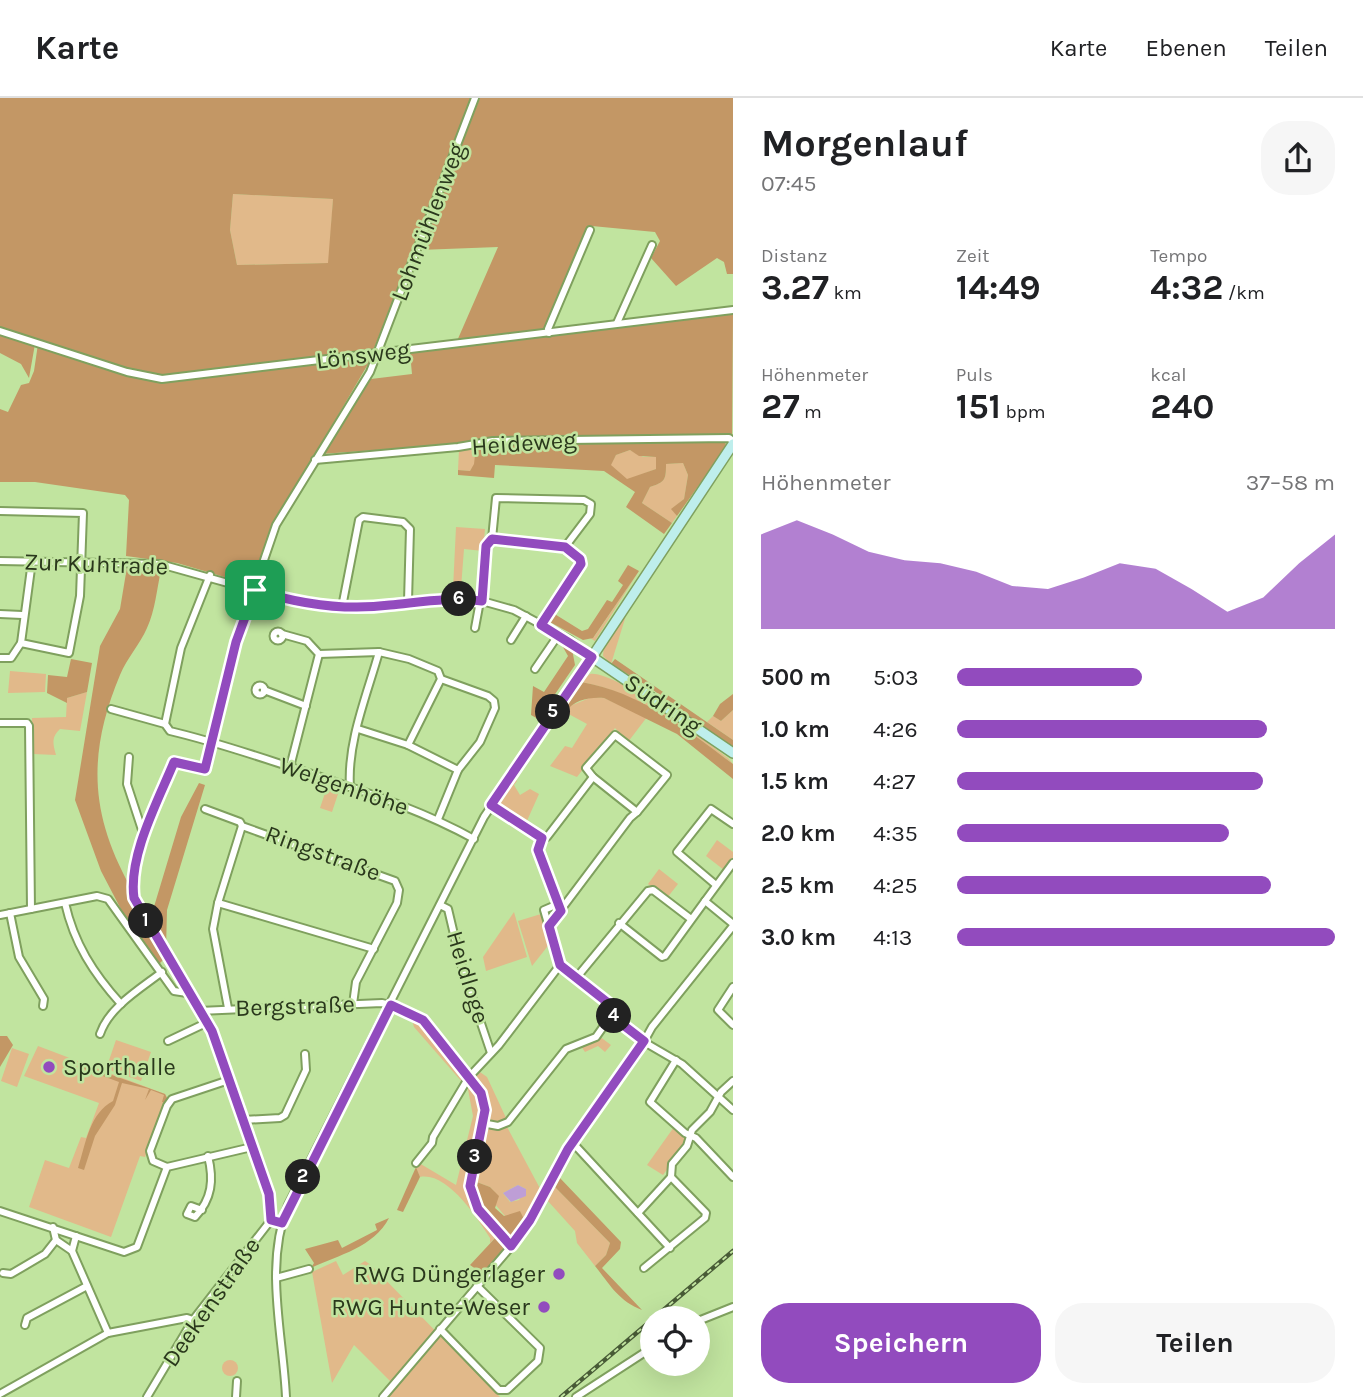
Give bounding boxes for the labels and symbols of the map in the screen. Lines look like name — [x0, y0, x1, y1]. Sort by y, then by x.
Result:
street label: Lohmühlenweg — [385, 139, 471, 305]
street label: Lönsweg — [314, 335, 412, 375]
street label: Heideweg — [470, 425, 578, 461]
street label: Zur Kuhtrade — [23, 547, 169, 581]
pin — [225, 560, 285, 620]
pin: 6 — [442, 582, 476, 616]
street label: Südring — [619, 668, 707, 740]
pin: 5 — [536, 694, 570, 730]
street label: Welgenhöhe — [276, 751, 412, 821]
street label: Ringstraße — [262, 819, 384, 887]
pin: 1 — [128, 904, 164, 938]
street label: Heidloge — [441, 927, 495, 1027]
street label: Bergstraße — [235, 990, 355, 1022]
pin: 4 — [596, 998, 632, 1034]
place label: Sporthalle — [63, 1053, 176, 1081]
marker: Sporthalle — [41, 1059, 57, 1075]
pin: 3 — [458, 1140, 492, 1174]
pin: 2 — [286, 1160, 320, 1194]
street label: Deekenstraße — [156, 1232, 266, 1372]
place label: RWG Düngerlager — [354, 1260, 545, 1288]
marker: RWG Düngerlager — [551, 1266, 567, 1282]
place label: RWG Hunte-Weser — [331, 1293, 530, 1321]
marker: RWG Hunte-Weser — [536, 1299, 552, 1315]

